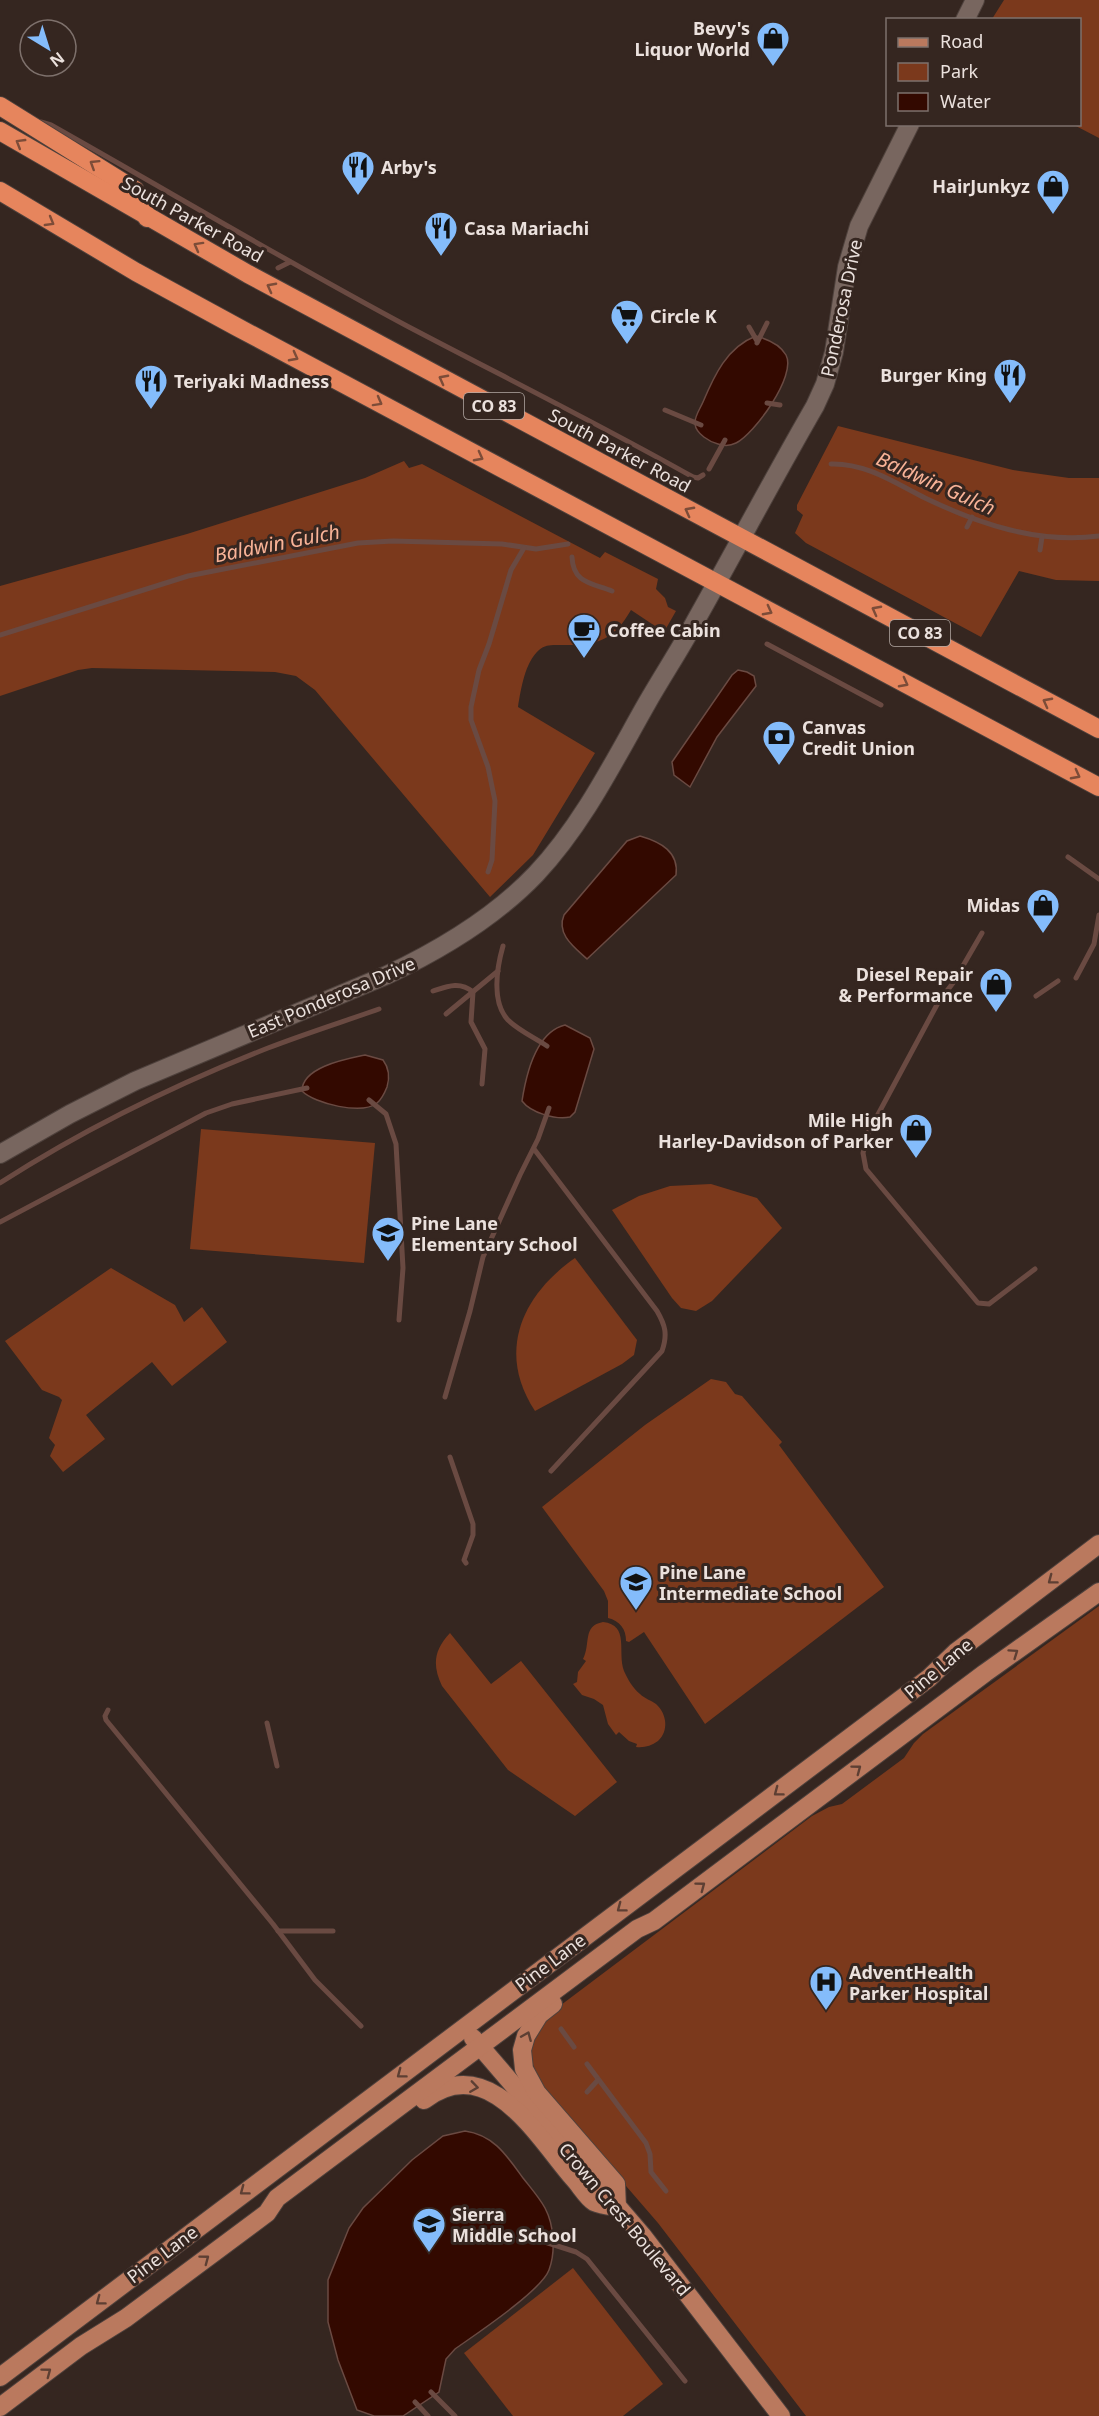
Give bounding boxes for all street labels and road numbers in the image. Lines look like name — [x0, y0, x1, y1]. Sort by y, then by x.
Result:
street label: South Parker Road — [118, 170, 268, 268]
street label: Ponderosa Drive — [815, 237, 867, 379]
road number: CO 83 — [464, 393, 524, 419]
street label: South Parker Road — [545, 402, 695, 498]
road number: CO 83 — [890, 620, 950, 646]
street label: East Ponderosa Drive — [244, 951, 418, 1043]
street label: Pine Lane — [899, 1632, 977, 1704]
street label: Pine Lane — [510, 1928, 590, 1996]
street label: Crown Crest Boulevard — [554, 2137, 696, 2301]
street label: Pine Lane — [122, 2220, 202, 2288]

